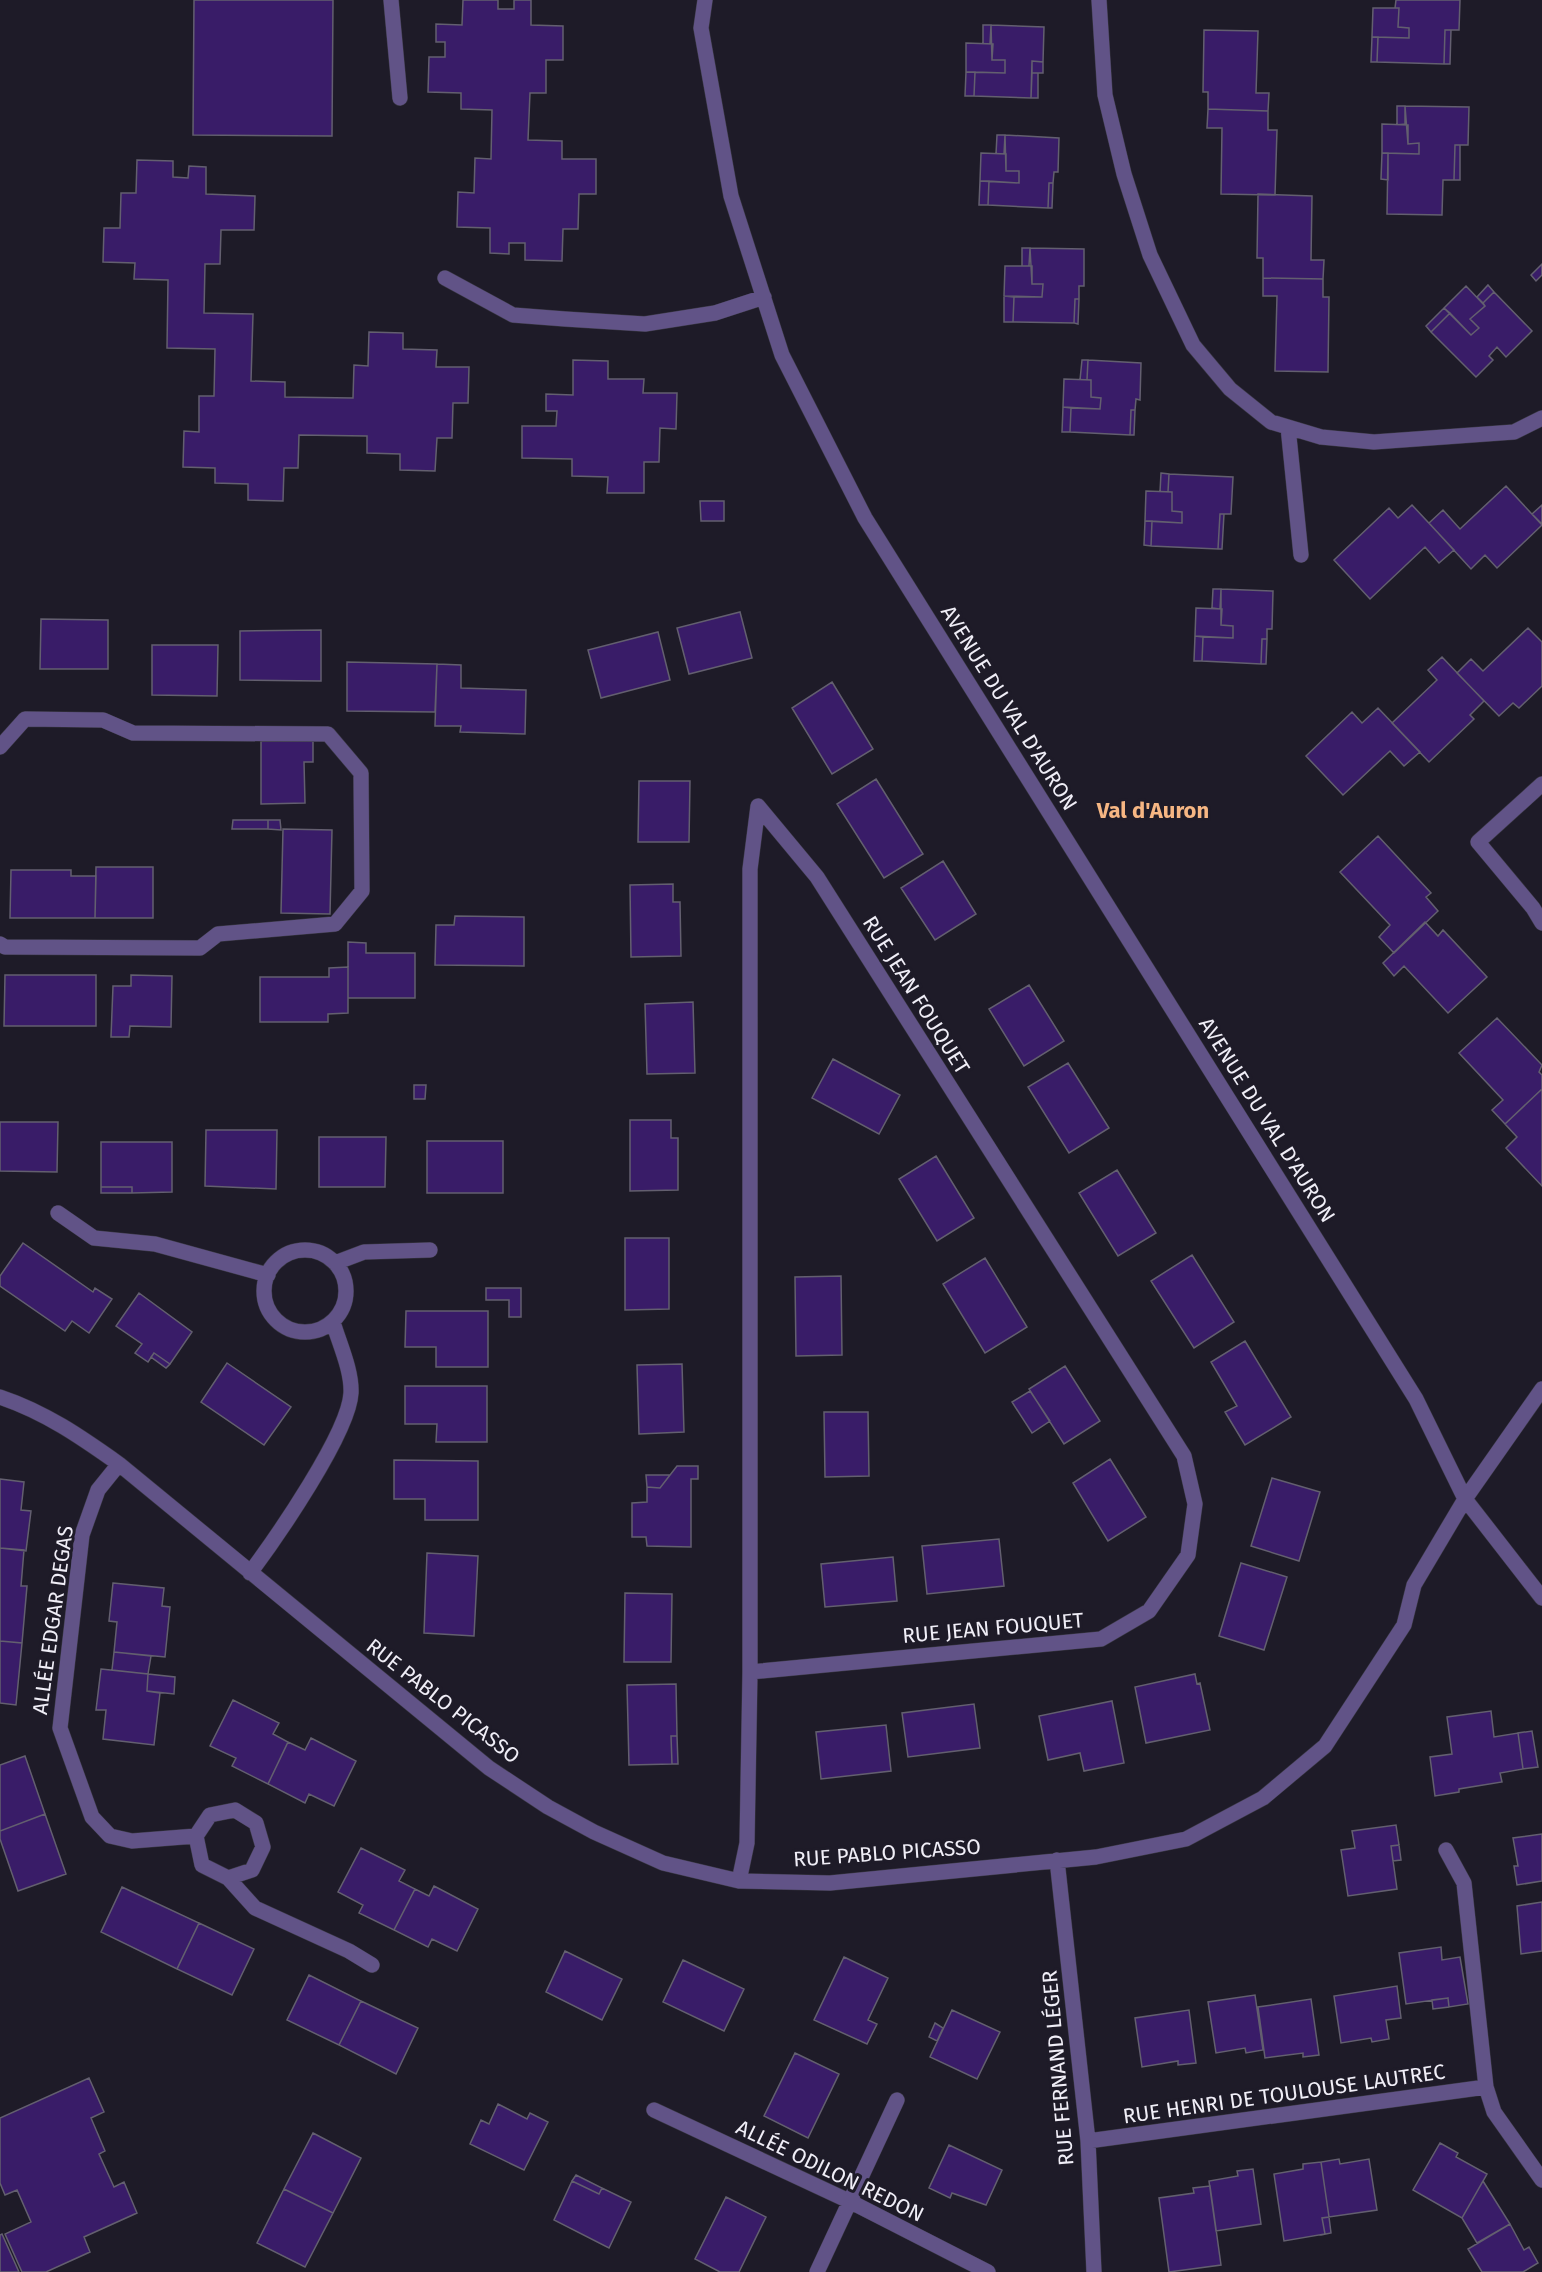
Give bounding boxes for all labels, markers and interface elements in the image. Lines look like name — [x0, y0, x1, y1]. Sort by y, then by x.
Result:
street label: AVENUE DU VAL D'AURON — [935, 601, 1083, 815]
district label: Val d'Auron — [1096, 797, 1209, 824]
street label: RUE JEAN FOUQUET — [857, 911, 975, 1079]
street label: AVENUE DU VAL D'AURON — [1193, 1013, 1341, 1227]
street label: ALLÉE EDGAR DEGAS — [27, 1524, 79, 1716]
street label: RUE JEAN FOUQUET — [901, 1607, 1085, 1649]
street label: RUE PABLO PICASSO — [361, 1633, 525, 1769]
street label: RUE PABLO PICASSO — [792, 1833, 982, 1873]
street label: RUE FERNAND LÉGER — [1036, 1969, 1079, 2167]
street label: RUE HENRI DE TOULOUSE LAUTREC — [1121, 2058, 1447, 2129]
street label: ALLÉE ODILON REDON — [732, 2114, 928, 2228]

